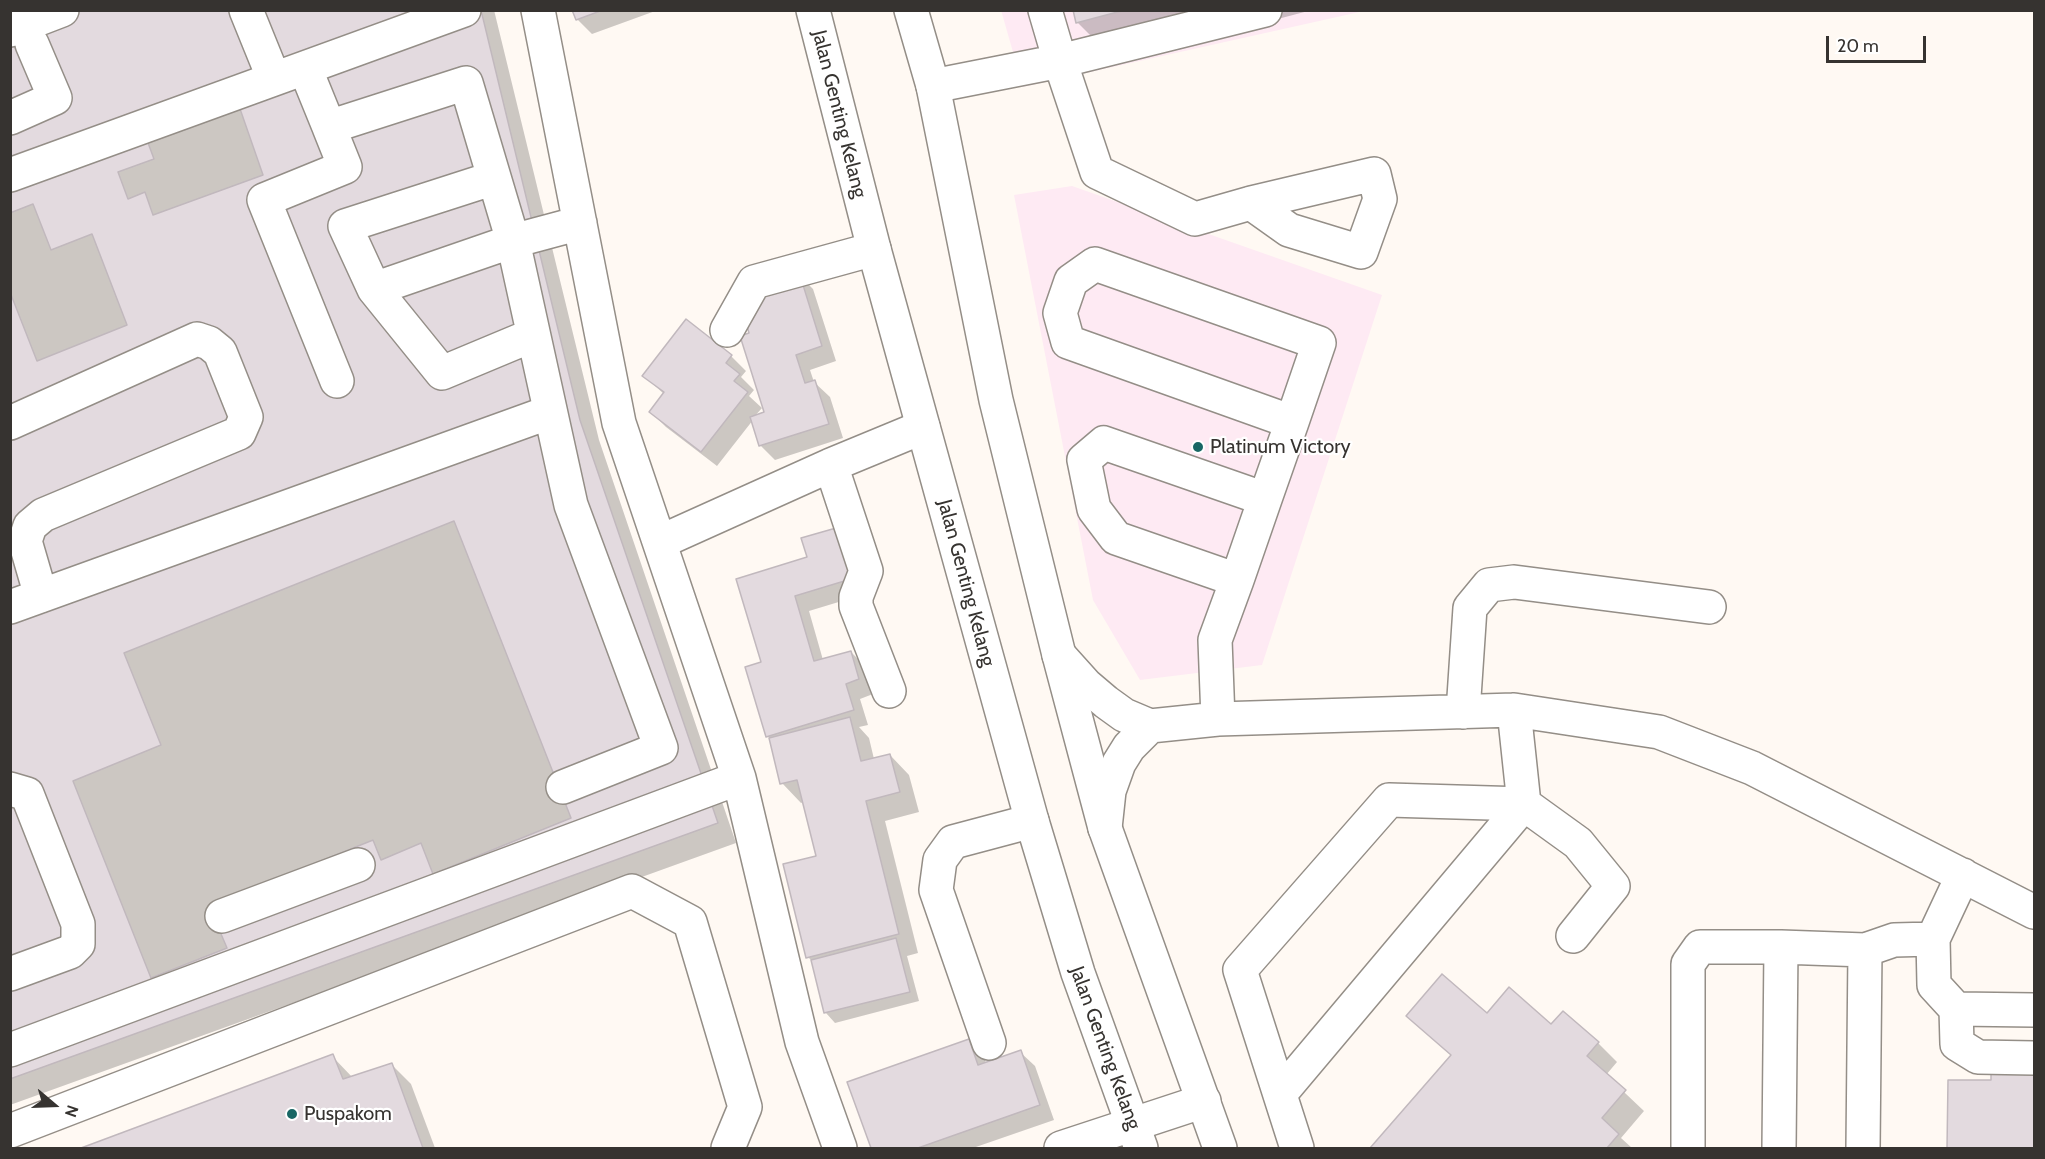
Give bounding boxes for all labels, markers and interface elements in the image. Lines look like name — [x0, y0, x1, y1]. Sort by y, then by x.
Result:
scale bar — [1829, 24, 1930, 62]
street label: Jalan Genting Kelang — [807, 28, 871, 200]
text: 20 m — [1837, 35, 1879, 57]
place label: Platinum Victory — [1210, 435, 1351, 459]
marker: Platinum Victory — [1191, 440, 1205, 454]
street label: Jalan Genting Kelang — [932, 497, 1000, 669]
street label: Jalan Genting Kelang — [1064, 963, 1146, 1133]
north arrow — [24, 1075, 84, 1135]
place label: Puspakom — [304, 1102, 392, 1126]
text: N — [61, 1103, 82, 1119]
marker: Puspakom — [285, 1107, 299, 1121]

